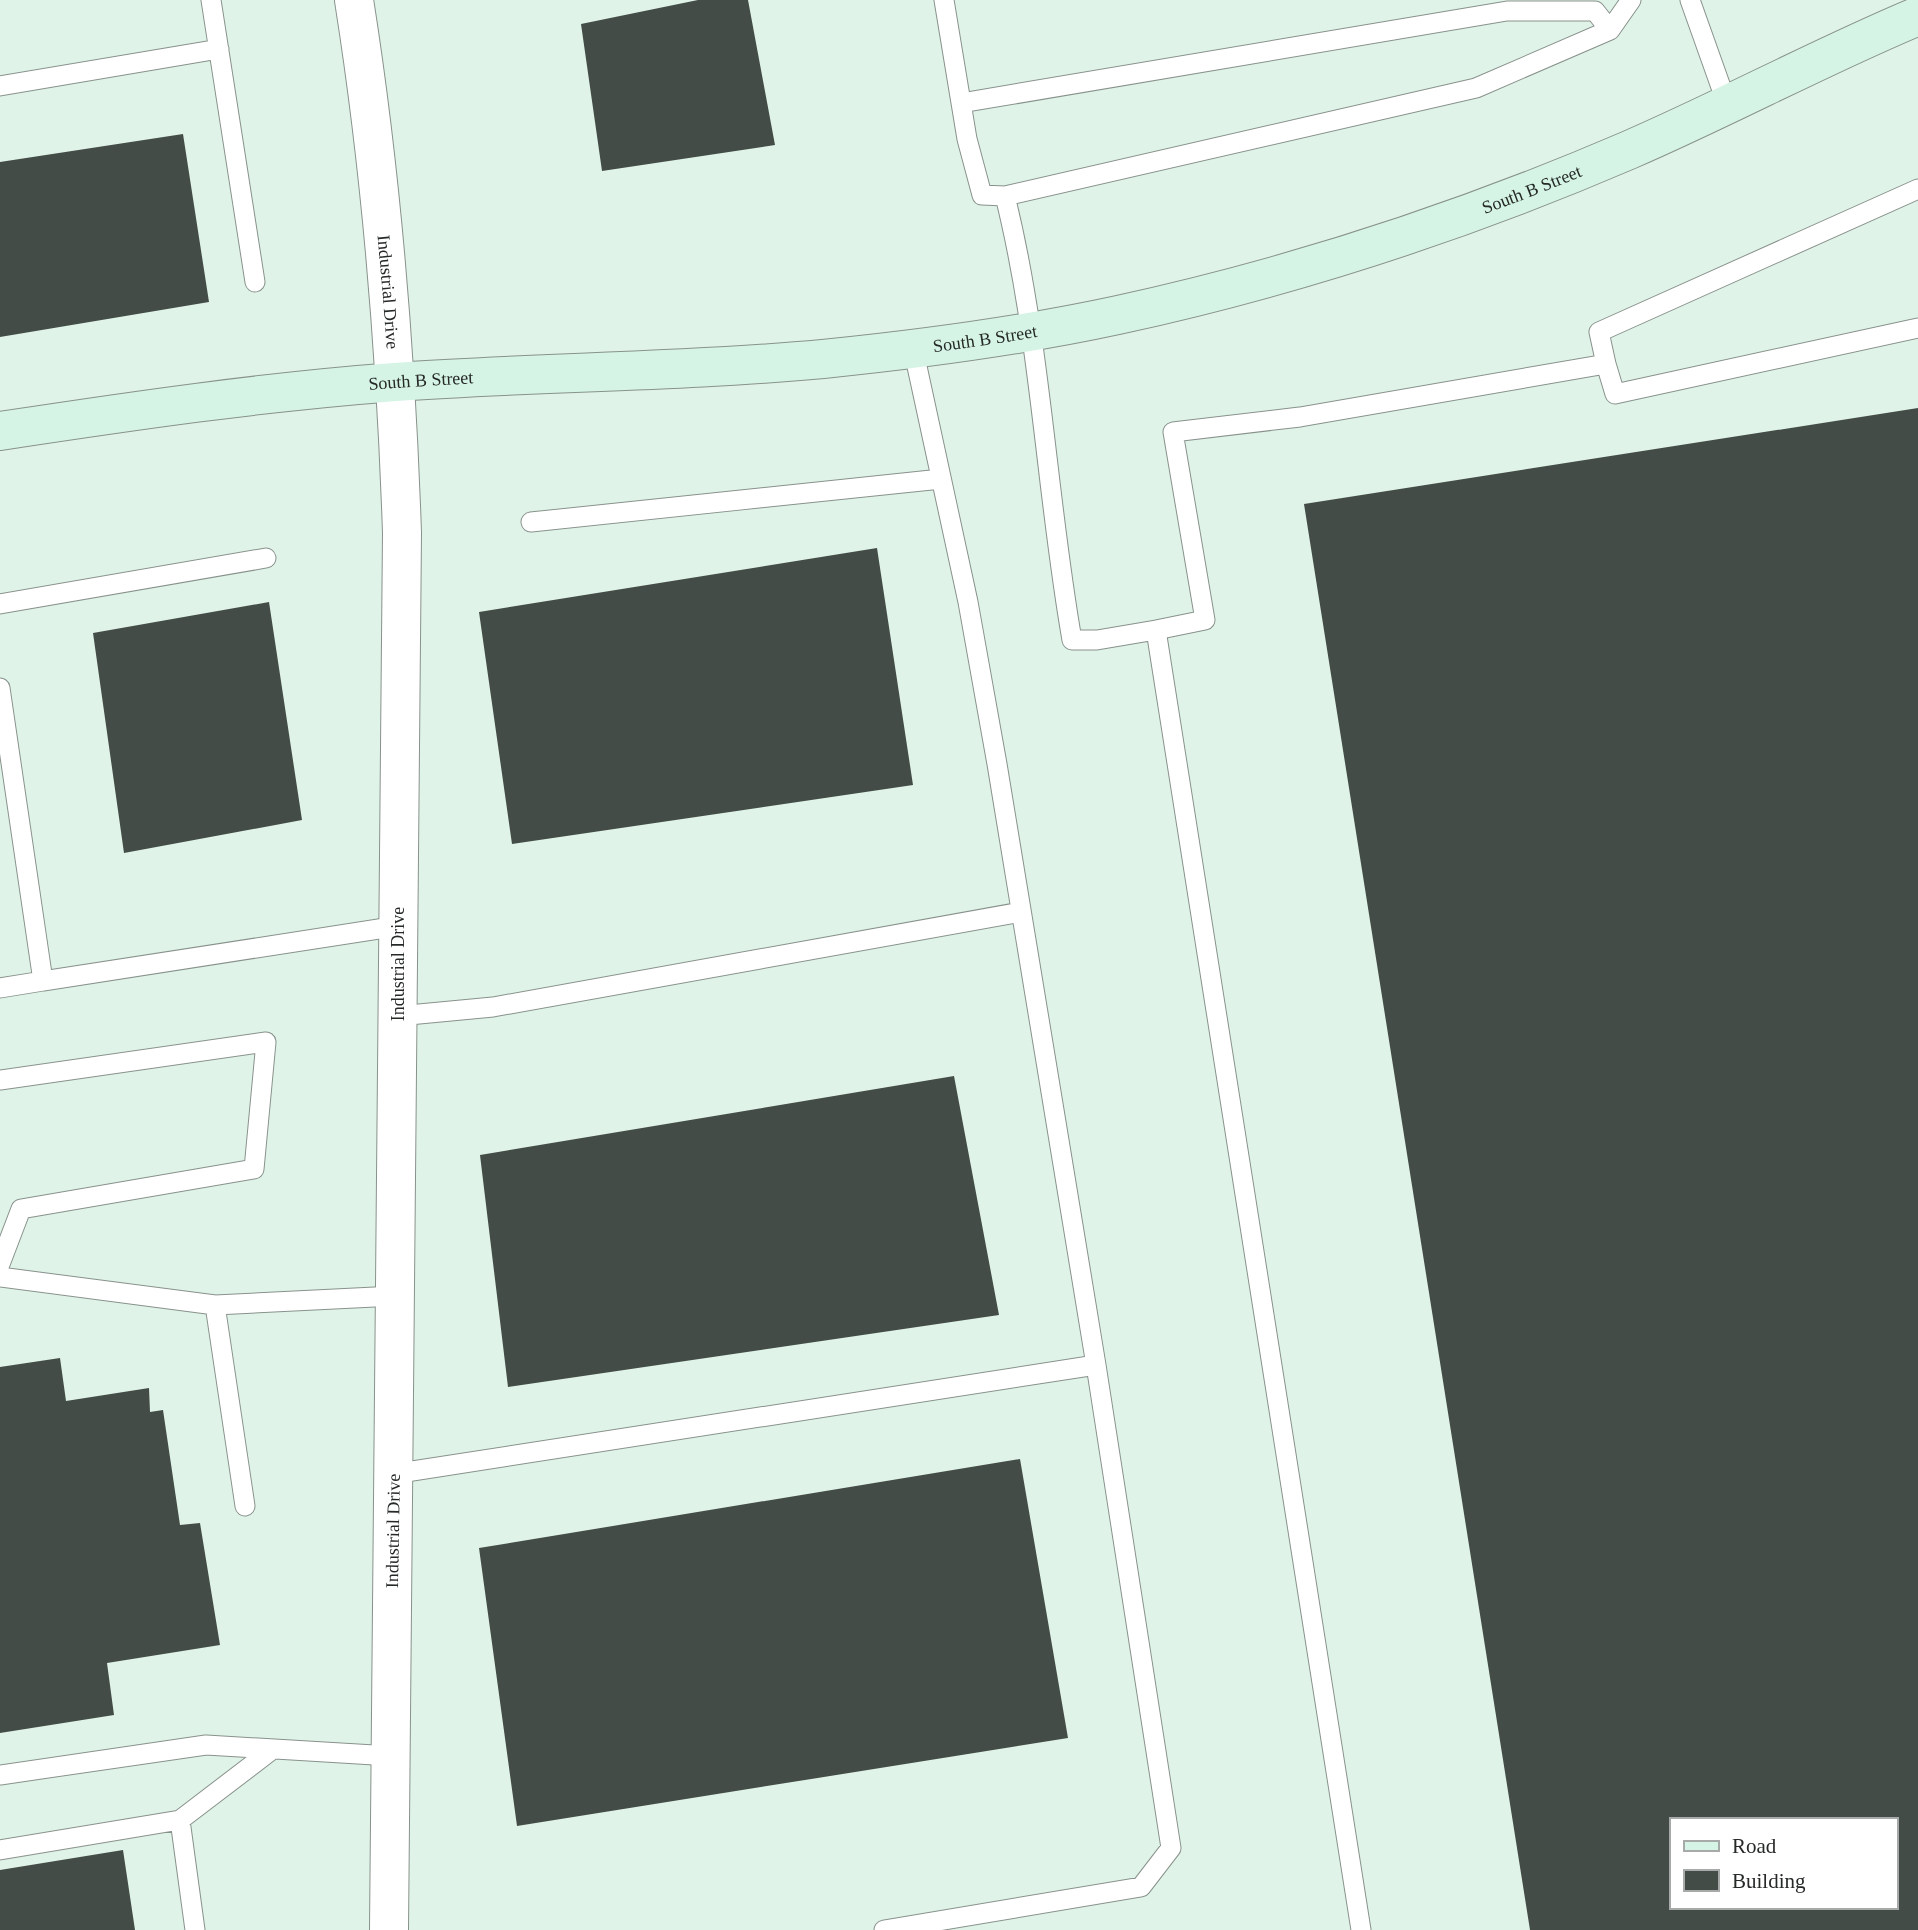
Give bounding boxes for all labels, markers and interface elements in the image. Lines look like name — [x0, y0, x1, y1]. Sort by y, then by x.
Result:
street label: South B Street — [1479, 161, 1584, 218]
street label: Industrial Drive — [373, 234, 403, 350]
street label: South B Street — [932, 321, 1039, 356]
street label: South B Street — [368, 367, 474, 394]
street label: Industrial Drive — [388, 907, 408, 1021]
street label: Industrial Drive — [382, 1474, 404, 1588]
legend — [1670, 1818, 1897, 1909]
text: Road — [1732, 1834, 1777, 1858]
text: Building — [1732, 1869, 1806, 1893]

